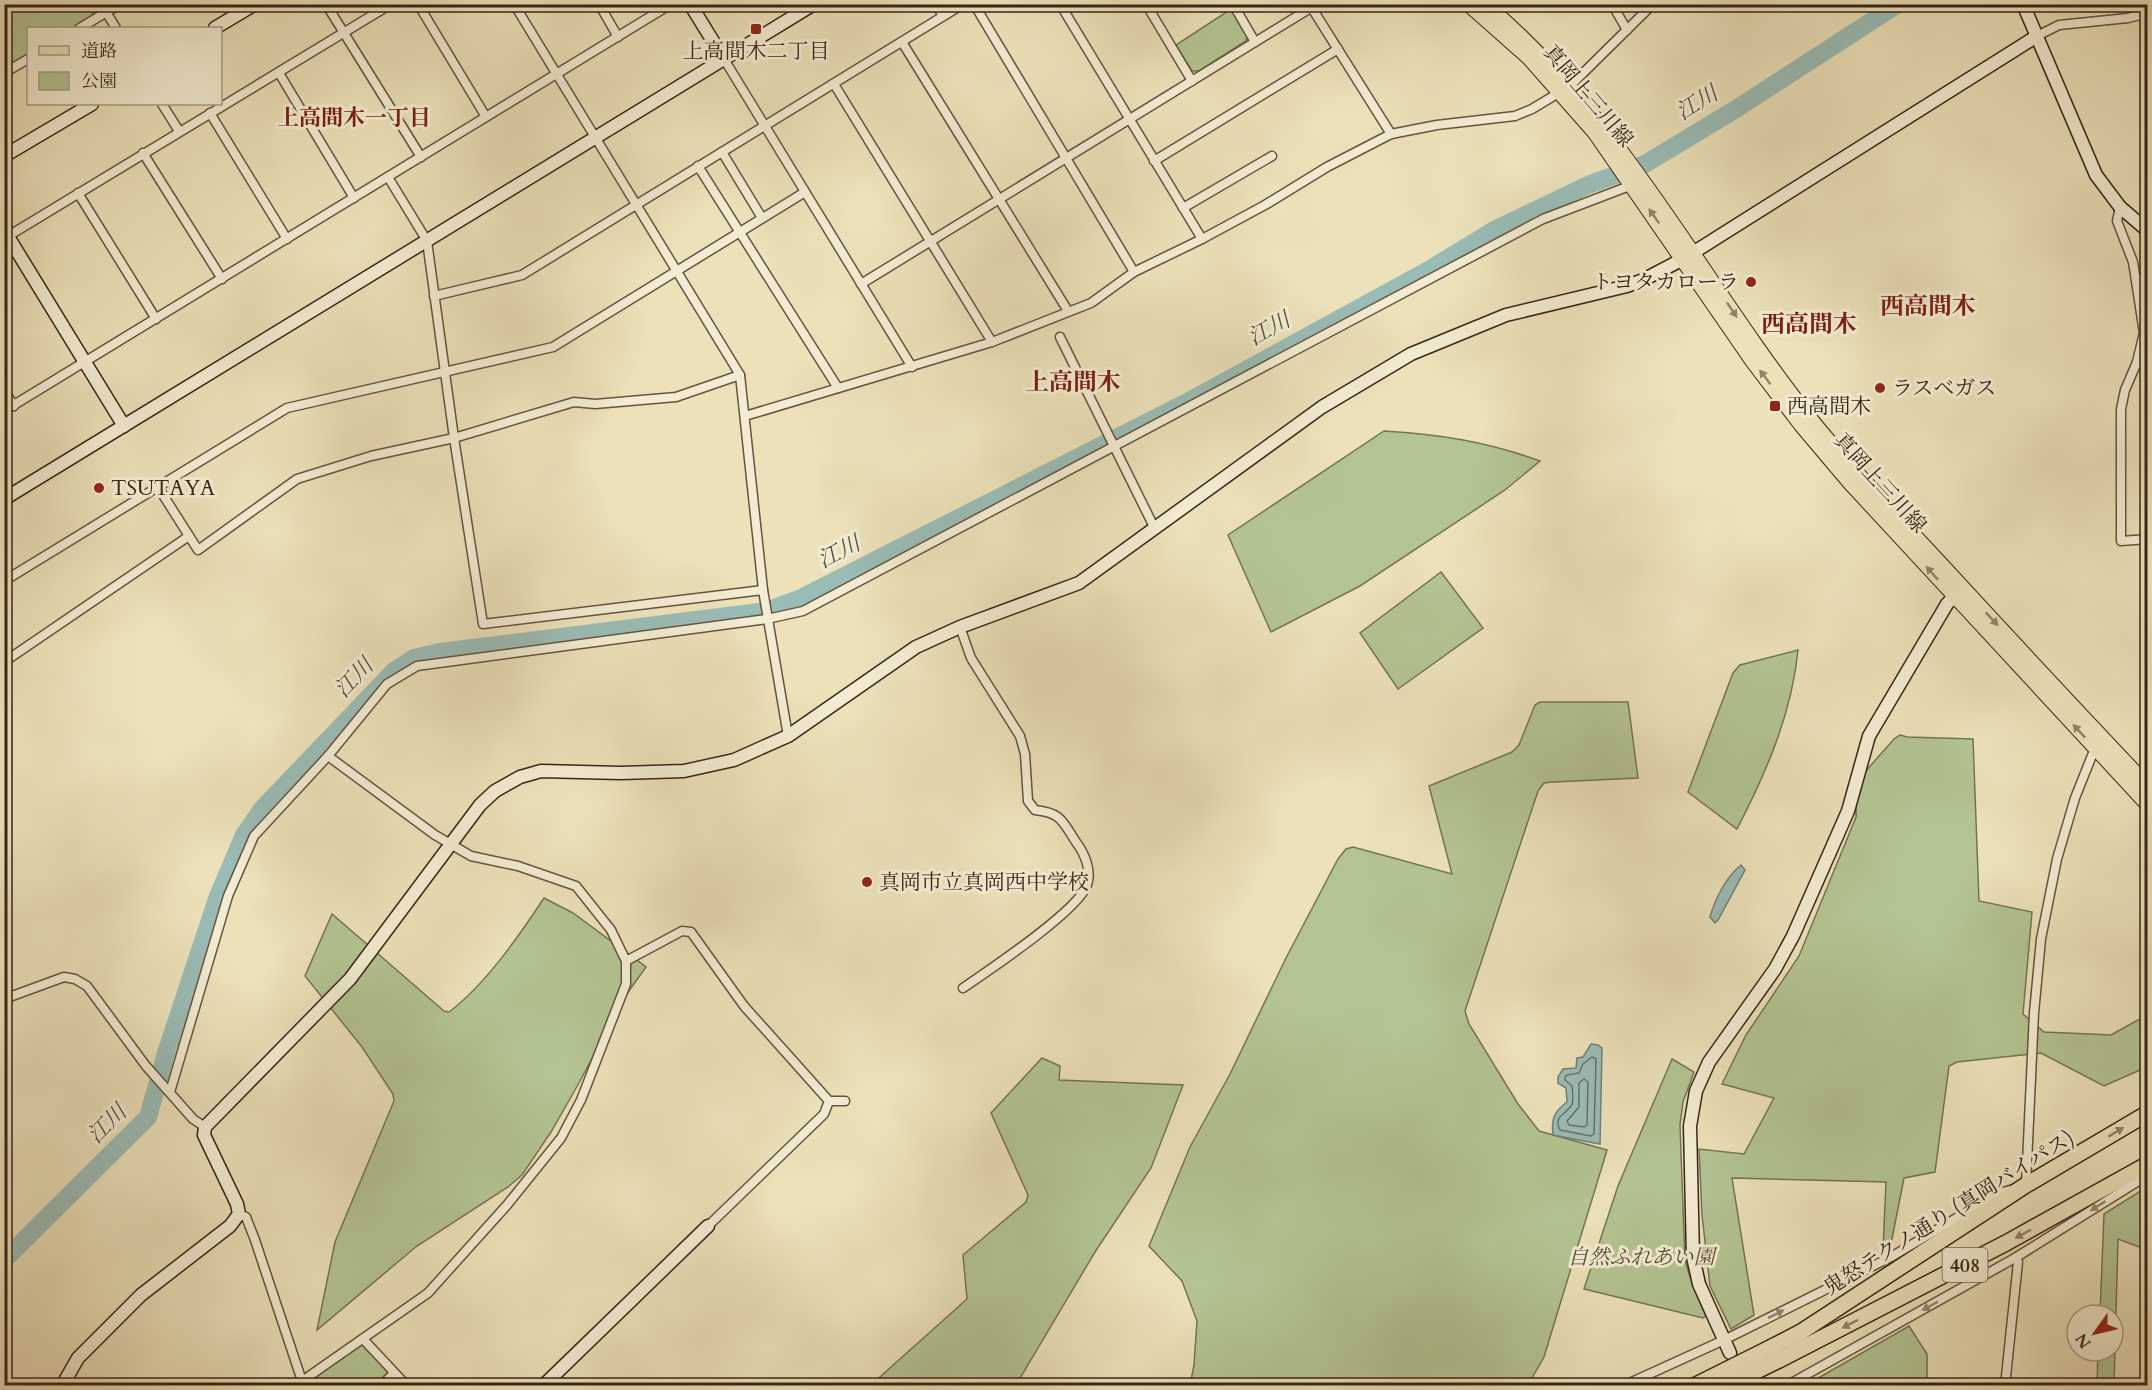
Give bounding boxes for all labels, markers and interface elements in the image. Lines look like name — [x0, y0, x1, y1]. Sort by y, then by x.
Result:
marker: 上高間木二丁目 — [749, 22, 763, 36]
legend — [27, 27, 222, 105]
place label: 上高間木二丁目 — [683, 37, 830, 66]
street label: 真岡上三川線 — [1536, 38, 1640, 154]
text: 道路 — [81, 39, 117, 64]
text: 公園 — [81, 69, 117, 94]
water label: 江川 — [1670, 78, 1725, 127]
district label: 上高間木一丁目 — [277, 103, 431, 133]
one-way arrow — [1648, 209, 1660, 225]
place label: トヨタカローラ — [1592, 268, 1739, 297]
marker: トヨタカローラ — [1744, 275, 1758, 289]
district label: 西高間木 — [1880, 290, 1976, 323]
one-way arrow — [1726, 302, 1737, 318]
water label: 江川 — [1242, 304, 1297, 353]
district label: 西高間木 — [1761, 308, 1857, 341]
district label: 上高間木 — [1025, 366, 1121, 399]
one-way arrow — [1759, 369, 1771, 384]
place label: ラスベガス — [1892, 374, 1996, 403]
marker: ラスベガス — [1873, 381, 1887, 395]
place label: 西高間木 — [1787, 392, 1871, 421]
marker: 西高間木 — [1768, 399, 1782, 413]
street label: 真岡上三川線 — [1827, 426, 1933, 540]
place label: TSUTAYA — [111, 474, 215, 503]
marker: TSUTAYA — [92, 481, 106, 495]
water label: 江川 — [813, 528, 867, 575]
one-way arrow — [1925, 565, 1939, 580]
one-way arrow — [1985, 612, 1999, 627]
water label: 江川 — [328, 650, 381, 704]
one-way arrow — [2073, 724, 2087, 738]
place label: 真岡市立真岡西中学校 — [879, 868, 1089, 897]
marker: 真岡市立真岡西中学校 — [860, 875, 874, 889]
water label: 江川 — [81, 1096, 135, 1150]
street label: 鬼怒テクノ通り (真岡バイパス) — [1818, 1124, 2080, 1302]
one-way arrow — [2108, 1127, 2124, 1138]
one-way arrow — [2090, 1200, 2106, 1211]
one-way arrow — [2015, 1229, 2032, 1239]
park label: 自然ふれあい園 — [1568, 1243, 1717, 1272]
road number: 408 — [1942, 1248, 1988, 1282]
one-way arrow — [1922, 1301, 1939, 1311]
north arrow — [2065, 1303, 2125, 1363]
one-way arrow — [1767, 1310, 1785, 1320]
one-way arrow — [1842, 1319, 1859, 1328]
text: N — [2070, 1329, 2096, 1353]

